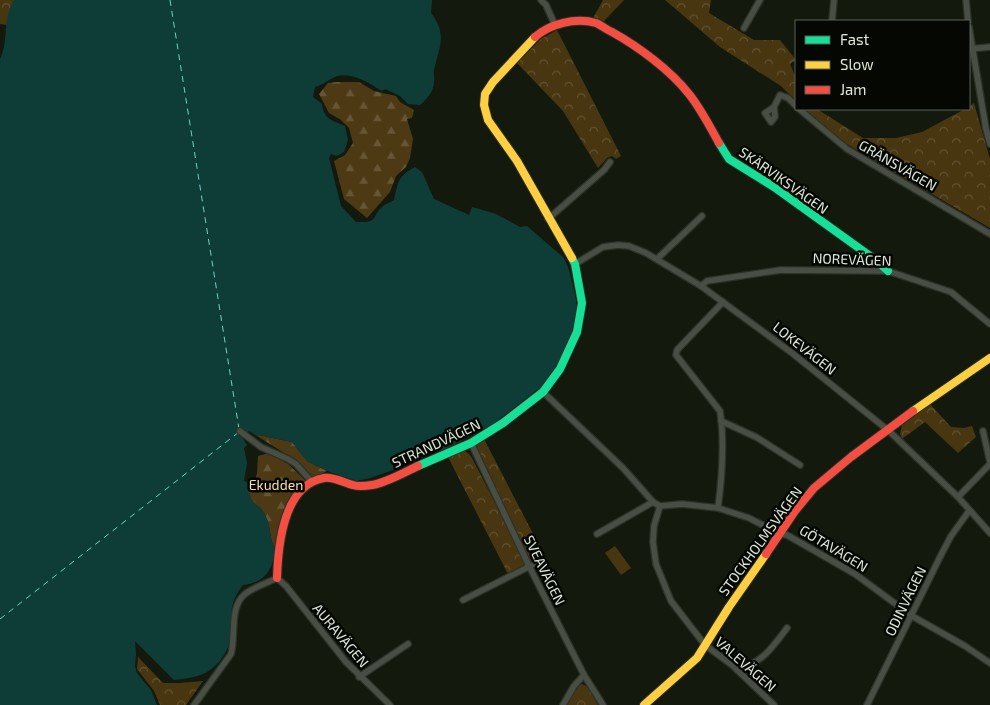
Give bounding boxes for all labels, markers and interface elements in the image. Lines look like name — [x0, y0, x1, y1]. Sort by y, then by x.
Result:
legend — [795, 20, 970, 110]
text: Fast — [840, 30, 870, 48]
text: Slow — [840, 55, 874, 73]
text: Jam — [840, 80, 866, 98]
street label: GRÄNSVÄGEN — [856, 136, 940, 194]
street label: SKÄRVIKSVÄGEN — [736, 143, 832, 217]
street label: NOREVÄGEN — [812, 249, 892, 269]
street label: LOKEVÄGEN — [770, 318, 840, 378]
street label: STRANDVÄGEN — [389, 415, 483, 471]
park label: Ekudden — [249, 476, 303, 493]
street label: STOCKHOLMSVÄGEN — [715, 483, 805, 599]
street label: GÖTAVÄGEN — [797, 521, 871, 575]
street label: SVEAVÄGEN — [521, 532, 569, 608]
street label: ODINVÄGEN — [881, 563, 929, 639]
street label: AURAVÄGEN — [309, 600, 373, 670]
street label: VALEVÄGEN — [712, 633, 780, 695]

